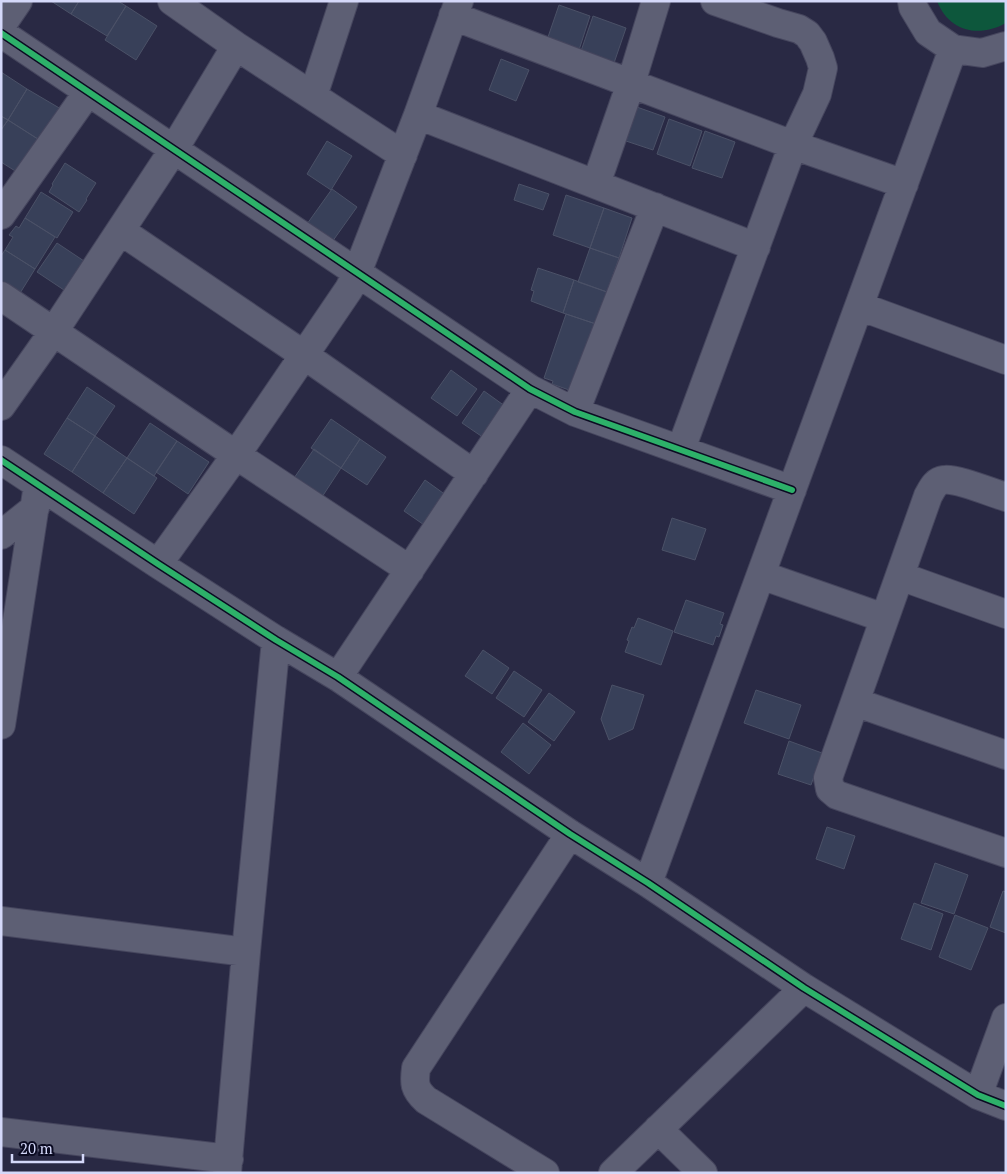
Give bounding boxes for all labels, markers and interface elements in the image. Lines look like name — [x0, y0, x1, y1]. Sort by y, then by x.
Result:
scale bar — [12, 1132, 84, 1164]
text: 20 m — [20, 1138, 53, 1158]

